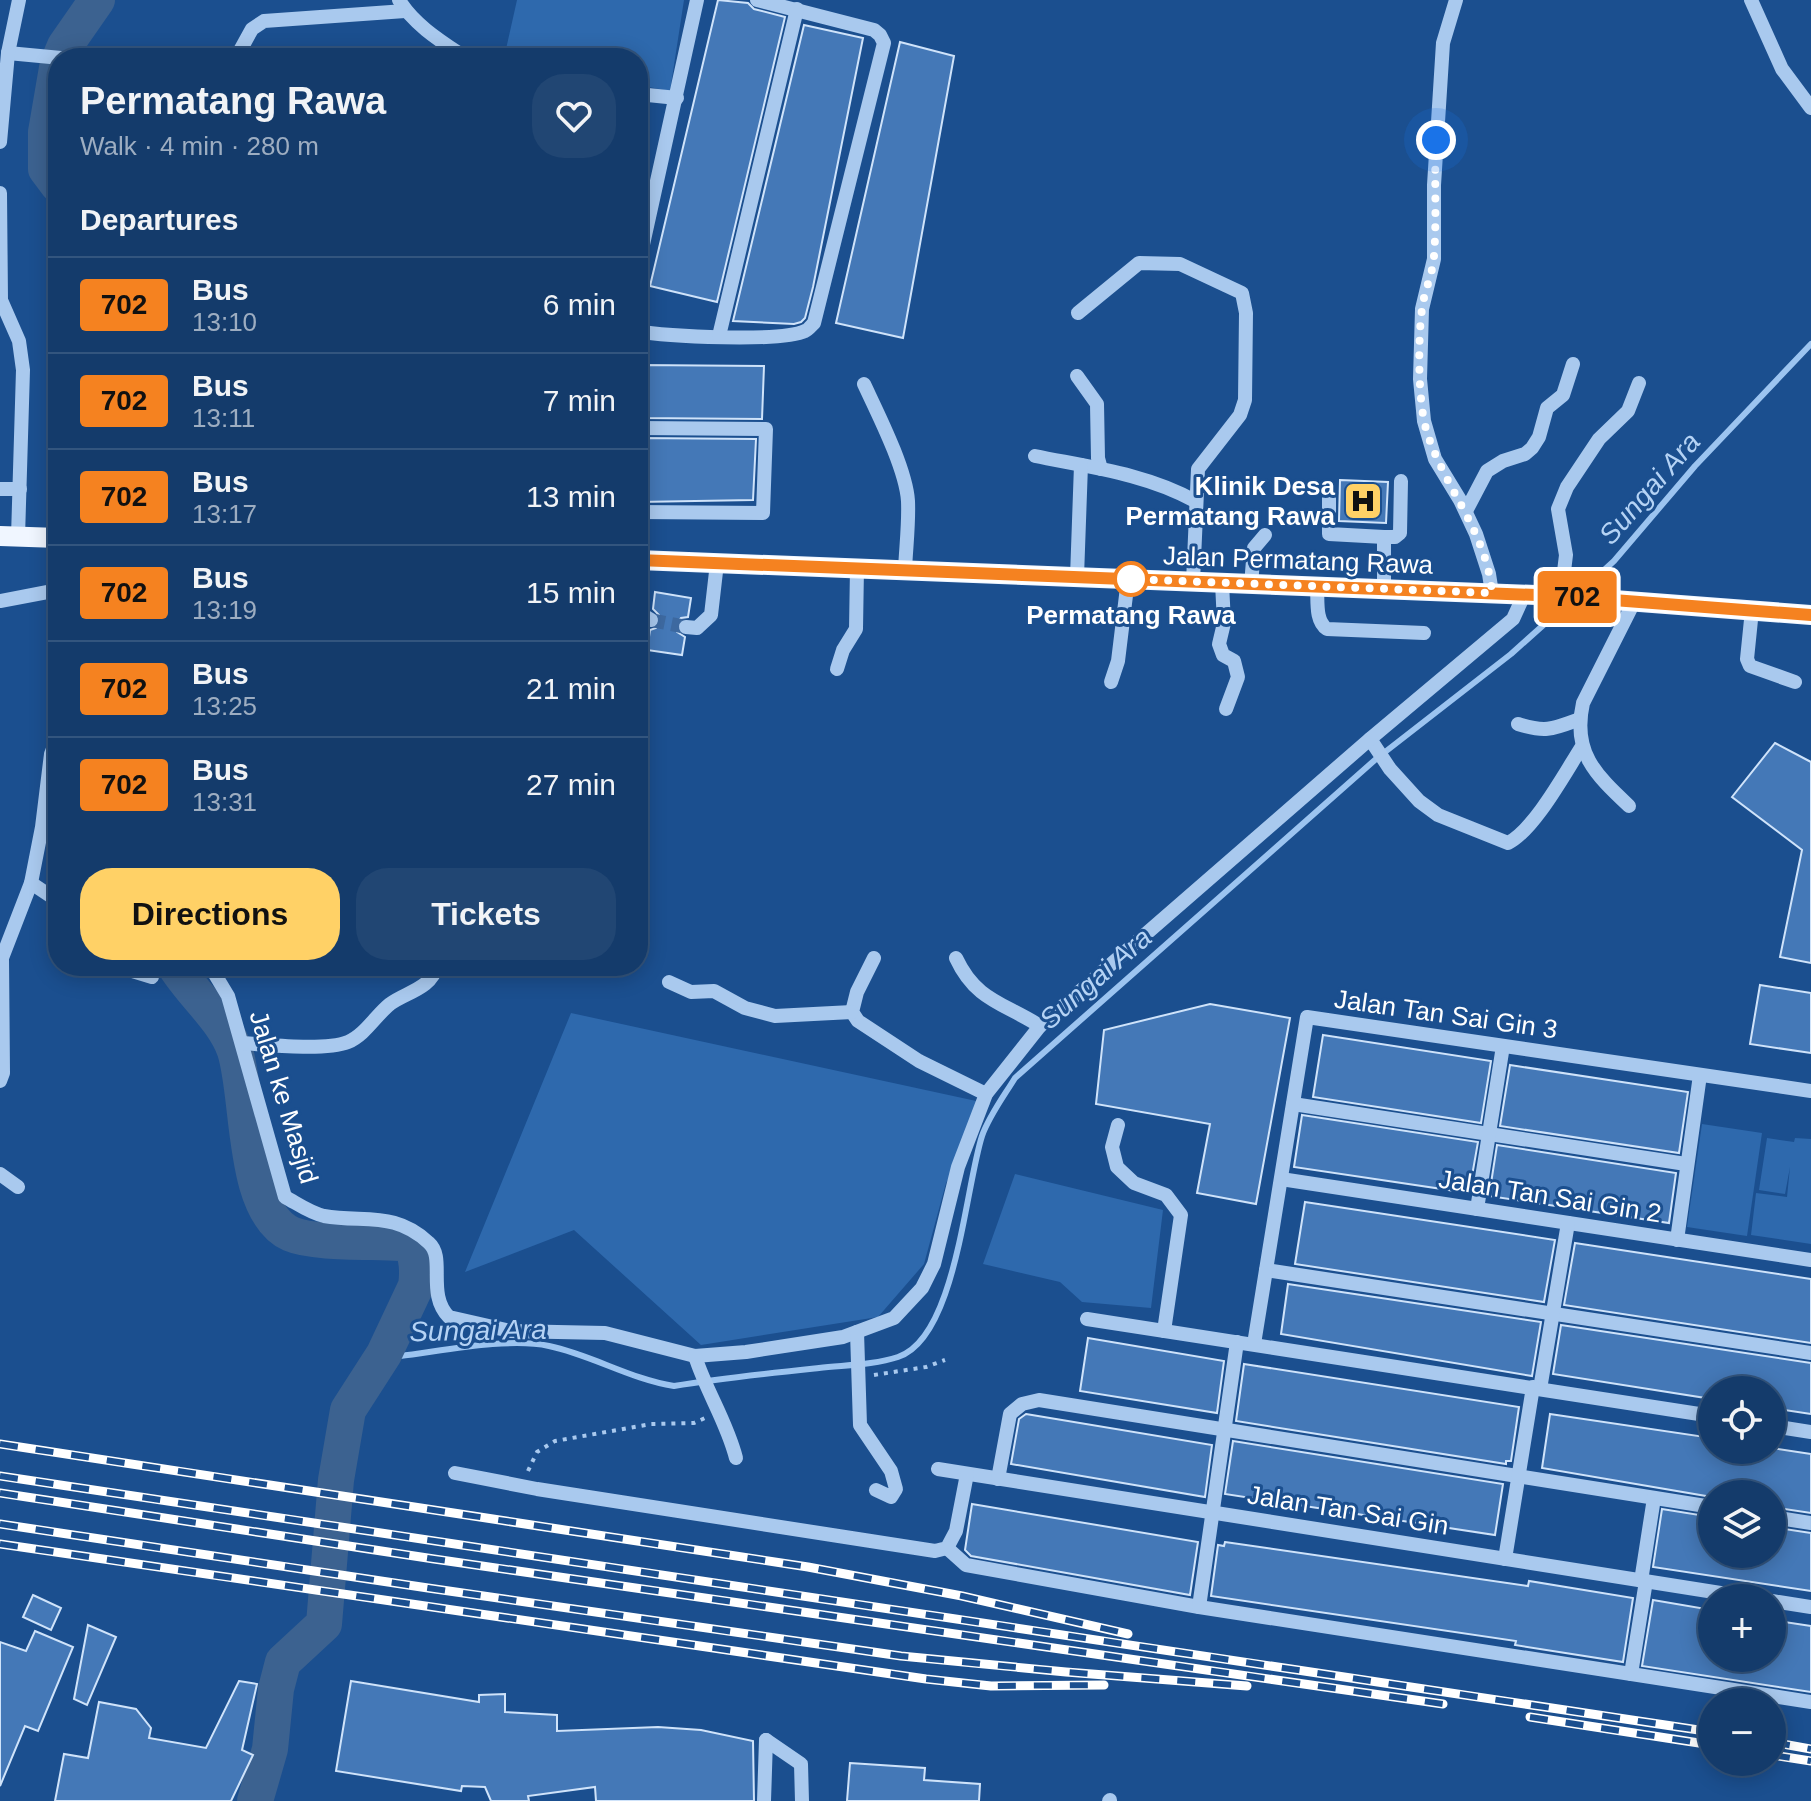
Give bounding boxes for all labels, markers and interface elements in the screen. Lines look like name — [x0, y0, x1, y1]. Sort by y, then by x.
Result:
button: heart — [532, 74, 616, 158]
text: Permatang Rawa — [80, 80, 386, 122]
your location — [1416, 120, 1456, 160]
text: Walk · 4 min · 280 m — [80, 131, 319, 161]
text: Departures — [80, 203, 238, 236]
text: Bus — [192, 273, 249, 306]
text: 6 min — [543, 288, 616, 321]
text: 702 — [101, 289, 147, 320]
text: 13:10 — [192, 307, 257, 337]
text: Bus — [192, 369, 249, 402]
text: 7 min — [543, 384, 616, 417]
text: 702 — [101, 385, 147, 416]
text: 13:11 — [192, 403, 255, 433]
water label: Sungai Ara — [1593, 426, 1706, 550]
text: Bus — [192, 465, 249, 498]
place label: Klinik Desa Permatang Rawa — [1125, 471, 1336, 531]
text: 13 min — [526, 480, 616, 513]
hospital icon: Klinik Desa Permatang Rawa — [1342, 480, 1384, 522]
text: 702 — [101, 481, 147, 512]
text: 13:17 — [192, 499, 257, 529]
street label: Jalan Permatang Rawa — [1162, 540, 1434, 580]
text: Bus — [192, 561, 249, 594]
marker: Permatang Rawa — [1114, 562, 1148, 596]
line badge: 702 — [1531, 571, 1623, 623]
text: 15 min — [526, 576, 616, 609]
text: 702 — [101, 577, 147, 608]
text: 702 — [1554, 581, 1600, 612]
text: 13:19 — [192, 595, 257, 625]
place label: Permatang Rawa — [1026, 600, 1236, 630]
text: Bus — [192, 657, 249, 690]
text: 21 min — [526, 672, 616, 705]
text: 702 — [101, 673, 147, 704]
text: 13:25 — [192, 691, 257, 721]
text: Bus — [192, 753, 249, 786]
text: 27 min — [526, 768, 616, 801]
text: 702 — [101, 769, 147, 800]
text: 13:31 — [192, 787, 257, 817]
button: Directions — [80, 868, 340, 960]
button: Tickets — [356, 868, 616, 960]
water label: Sungai Ara — [1033, 922, 1157, 1035]
street label: Jalan Tan Sai Gin 3 — [1333, 983, 1559, 1045]
street label: Jalan ke Masjid — [243, 1007, 325, 1187]
street label: Jalan Tan Sai Gin 2 — [1437, 1164, 1663, 1228]
water label: Sungai Ara — [409, 1314, 547, 1347]
map controls — [1698, 1376, 1786, 1776]
button: locate — [1698, 1376, 1786, 1464]
street label: Jalan Tan Sai Gin — [1245, 1479, 1451, 1541]
button: layers — [1698, 1480, 1786, 1568]
button: + — [1698, 1584, 1786, 1672]
button: − — [1698, 1688, 1786, 1776]

